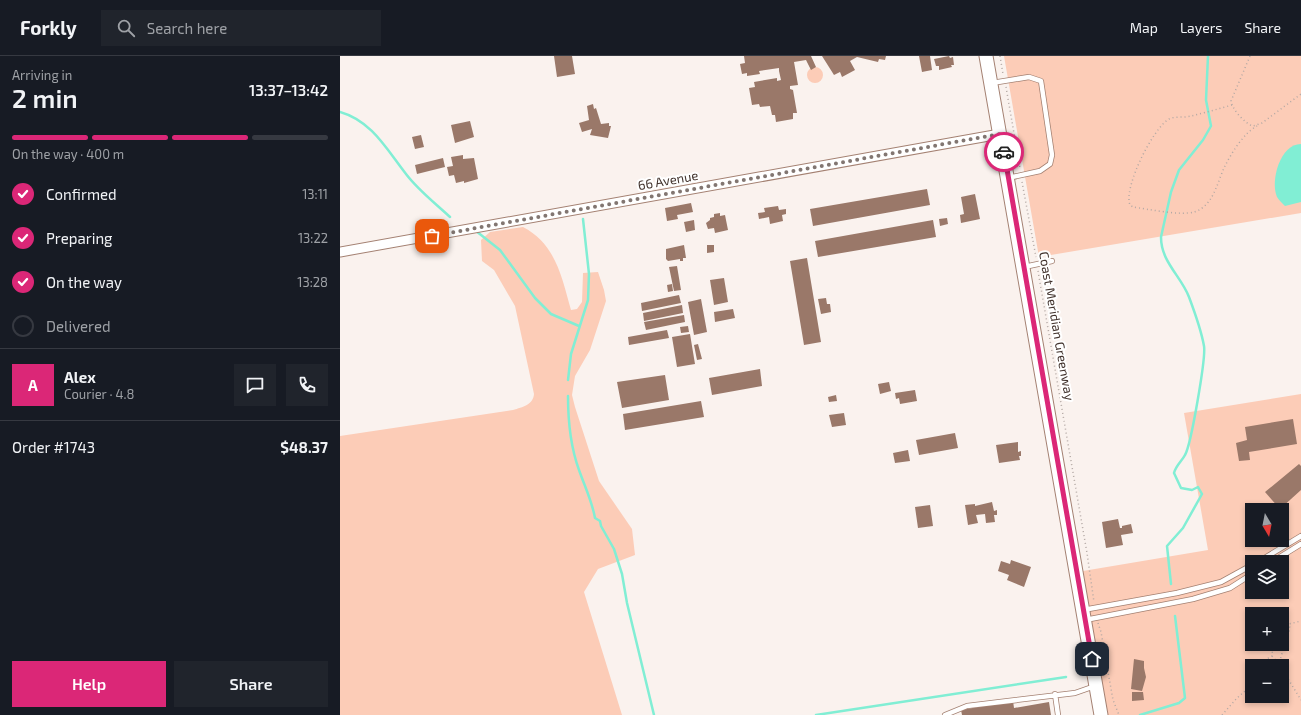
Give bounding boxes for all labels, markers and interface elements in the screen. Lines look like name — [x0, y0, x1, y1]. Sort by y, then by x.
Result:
search box — [101, 10, 381, 46]
text: Forkly — [20, 16, 77, 39]
icon: search — [115, 17, 137, 39]
text: Search here — [147, 19, 227, 37]
text: Map — [1130, 19, 1158, 36]
text: Layers — [1180, 19, 1222, 36]
text: Share — [1244, 19, 1281, 36]
text: Arriving in — [12, 67, 72, 83]
text: 13:37–13:42 — [249, 81, 328, 99]
text: 2 min — [12, 82, 78, 113]
courier — [984, 132, 1024, 172]
icon: car — [993, 141, 1015, 163]
text: On the way · 400 m — [12, 146, 124, 162]
street label: 66 Avenue — [637, 167, 699, 193]
icon: check — [12, 183, 34, 205]
text: Confirmed — [46, 185, 117, 203]
text: 13:11 — [302, 186, 328, 202]
pin — [415, 219, 449, 253]
icon: bag — [421, 225, 443, 247]
icon: check — [12, 227, 34, 249]
text: Preparing — [46, 229, 112, 247]
text: 13:22 — [298, 230, 328, 246]
street label: Coast Meridian Greenway — [1036, 250, 1078, 402]
icon: check — [12, 271, 34, 293]
text: On the way — [46, 273, 122, 291]
text: 13:28 — [297, 274, 328, 290]
text: Delivered — [46, 317, 111, 335]
button: chat — [234, 364, 276, 406]
button: phone — [286, 364, 328, 406]
text: Alex — [64, 368, 96, 386]
text: A — [28, 376, 38, 394]
text: Courier · 4.8 — [64, 386, 134, 402]
text: Order #1743 — [12, 438, 95, 456]
text: $48.37 — [280, 438, 328, 456]
north arrow — [1245, 503, 1289, 547]
map controls — [1245, 503, 1289, 703]
button: layers — [1245, 555, 1289, 599]
button: + — [1245, 607, 1289, 651]
pin — [1075, 642, 1109, 676]
icon: home — [1081, 648, 1103, 670]
button: − — [1245, 659, 1289, 703]
button: Help — [12, 661, 166, 707]
button: Share — [174, 661, 328, 707]

